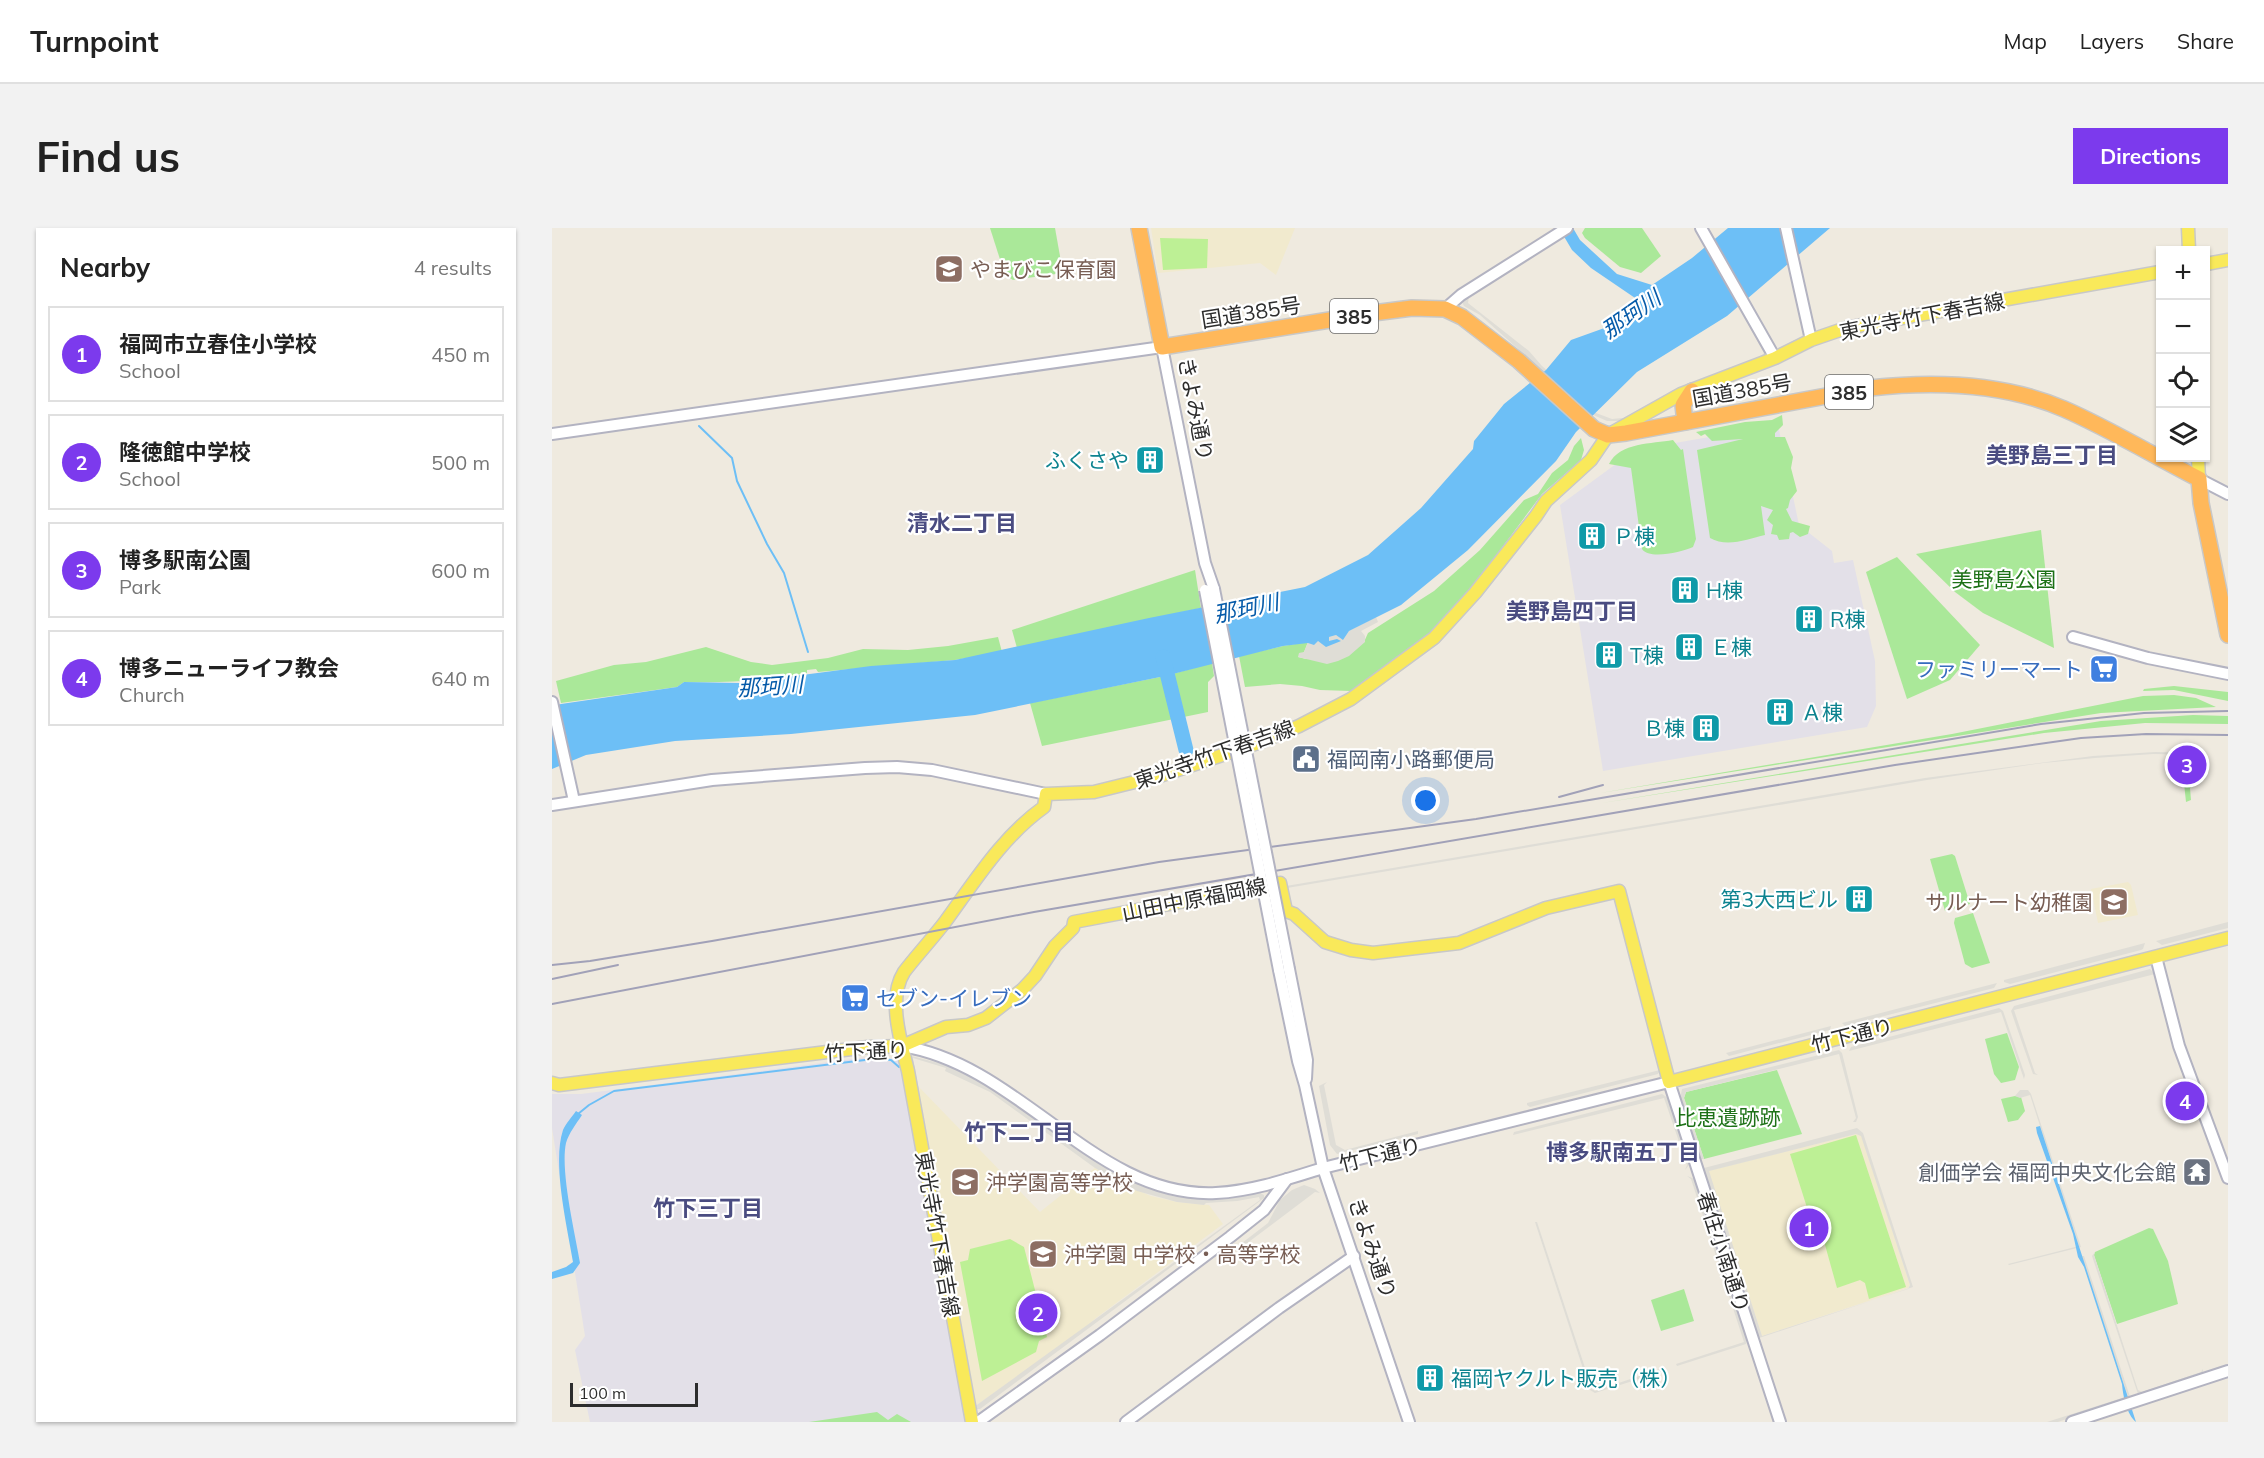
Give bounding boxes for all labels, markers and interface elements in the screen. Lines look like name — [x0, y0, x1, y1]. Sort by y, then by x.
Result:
text: Turnpoint — [30, 24, 159, 59]
text: Map — [2004, 28, 2047, 54]
text: Layers — [2080, 28, 2144, 54]
text: Share — [2177, 28, 2234, 54]
button: Directions — [2073, 128, 2228, 184]
text: Find us — [36, 130, 180, 183]
map controls — [2156, 246, 2210, 462]
button: + — [2156, 246, 2210, 300]
text: Nearby — [60, 251, 150, 284]
school or university icon: やまびこ保育園 — [933, 253, 965, 285]
text: 4 results — [414, 255, 492, 280]
place label: やまびこ保育園 — [970, 256, 1117, 282]
water label: 那珂川 — [1596, 282, 1668, 344]
street label: 東光寺竹下春吉線 — [1837, 287, 2007, 345]
street label: 国道385号 — [1199, 291, 1303, 333]
road number: 385 — [1330, 299, 1378, 333]
button: − — [2156, 300, 2210, 354]
text: 福岡市立春住小学校 — [119, 330, 317, 358]
text: 1 — [76, 342, 88, 367]
text: 450 m — [431, 342, 490, 367]
button: locate — [2156, 354, 2210, 408]
street label: きよみ通り — [1173, 355, 1219, 463]
text: School — [119, 358, 181, 383]
street label: 国道385号 — [1690, 368, 1794, 412]
road number: 385 — [1825, 375, 1873, 409]
button: layers — [2156, 408, 2210, 462]
text: 隆徳館中学校 — [119, 438, 251, 466]
district label: 美野島三丁目 — [1986, 441, 2118, 469]
building icon: ふくさや — [1134, 444, 1166, 476]
place label: ふくさや — [1045, 447, 1129, 473]
text: 2 — [76, 450, 88, 475]
text: 500 m — [431, 450, 490, 475]
text: School — [119, 466, 181, 491]
district label: 清水二丁目 — [907, 509, 1017, 537]
building icon: Ｐ棟 — [1576, 520, 1608, 552]
place label: Ｐ棟 — [1613, 523, 1655, 549]
text: 博多駅南公園 — [119, 546, 251, 574]
text: 3 — [76, 558, 88, 583]
text: 600 m — [431, 558, 490, 583]
park label: 美野島公園 — [1952, 566, 2057, 592]
text: Park — [119, 574, 161, 599]
building icon: H棟 — [1669, 574, 1701, 606]
place label: H棟 — [1706, 577, 1743, 603]
water label: 那珂川 — [1211, 587, 1283, 629]
district label: 美野島四丁目 — [1506, 597, 1638, 625]
building icon: R棟 — [1793, 603, 1825, 635]
place label: R棟 — [1830, 606, 1866, 632]
building icon: Ｅ棟 — [1673, 631, 1705, 663]
place label: Ｅ棟 — [1710, 634, 1752, 660]
building icon: T棟 — [1593, 639, 1625, 671]
place label: T棟 — [1630, 642, 1664, 668]
supermarket icon: ファミリーマート — [2088, 653, 2120, 685]
text: 博多ニューライフ教会 — [119, 654, 339, 682]
place label: ファミリーマート — [1915, 656, 2083, 682]
text: 4 — [76, 666, 88, 691]
text: 640 m — [431, 666, 490, 691]
water label: 那珂川 — [736, 670, 806, 702]
text: Church — [119, 682, 185, 707]
building icon: Ａ棟 — [1764, 696, 1796, 728]
place label: Ａ棟 — [1801, 699, 1843, 725]
building icon: Ｂ棟 — [1690, 712, 1722, 744]
street label: 東光寺竹下春吉線 — [1130, 714, 1298, 794]
place label: Ｂ棟 — [1643, 715, 1685, 741]
pin: 3 — [2168, 742, 2206, 788]
public building icon: 福岡南小路郵便局 — [1290, 743, 1322, 775]
place label: 福岡南小路郵便局 — [1327, 746, 1495, 772]
your location — [1411, 786, 1440, 815]
street label: 山田中原福岡線 — [1119, 872, 1269, 926]
building icon: 第3大西ビル — [1843, 883, 1875, 915]
place label: 第3大西ビル — [1720, 886, 1838, 912]
school or university icon: サルナート幼稚園 — [2098, 886, 2130, 918]
place label: サルナート幼稚園 — [1925, 889, 2093, 915]
supermarket icon: セブン-イレブン — [839, 982, 871, 1014]
place label: セブン-イレブン — [876, 985, 1032, 1011]
street label: 竹下通り — [1808, 1012, 1896, 1058]
street label: 竹下通り — [823, 1036, 909, 1066]
pin: 4 — [2166, 1078, 2204, 1124]
park label: 比恵遺跡跡 — [1676, 1104, 1781, 1130]
district label: 竹下二丁目 — [964, 1118, 1074, 1146]
street label: 竹下通り — [1336, 1131, 1424, 1177]
district label: 博多駅南五丁目 — [1546, 1138, 1700, 1166]
street label: 東光寺竹下春吉線 — [911, 1149, 965, 1319]
temple icon: 創価学会 福岡中央文化会館 — [2181, 1156, 2213, 1188]
place label: 創価学会 福岡中央文化会館 — [1919, 1159, 2176, 1185]
school or university icon: 沖学園高等学校 — [949, 1166, 981, 1198]
place label: 沖学園高等学校 — [986, 1169, 1133, 1195]
street label: 春住小南通り — [1692, 1188, 1756, 1316]
district label: 竹下三丁目 — [653, 1194, 763, 1222]
street label: きよみ通り — [1344, 1194, 1402, 1302]
pin: 1 — [1790, 1206, 1828, 1250]
school or university icon: 沖学園 中学校・高等学校 — [1027, 1238, 1059, 1270]
place label: 沖学園 中学校・高等学校 — [1064, 1241, 1300, 1267]
pin: 2 — [1018, 1290, 1058, 1336]
building icon: 福岡ヤクルト販売（株） — [1414, 1362, 1446, 1394]
place label: 福岡ヤクルト販売（株） — [1451, 1365, 1681, 1391]
scale bar — [570, 1380, 698, 1408]
text: 100 m — [579, 1383, 626, 1403]

